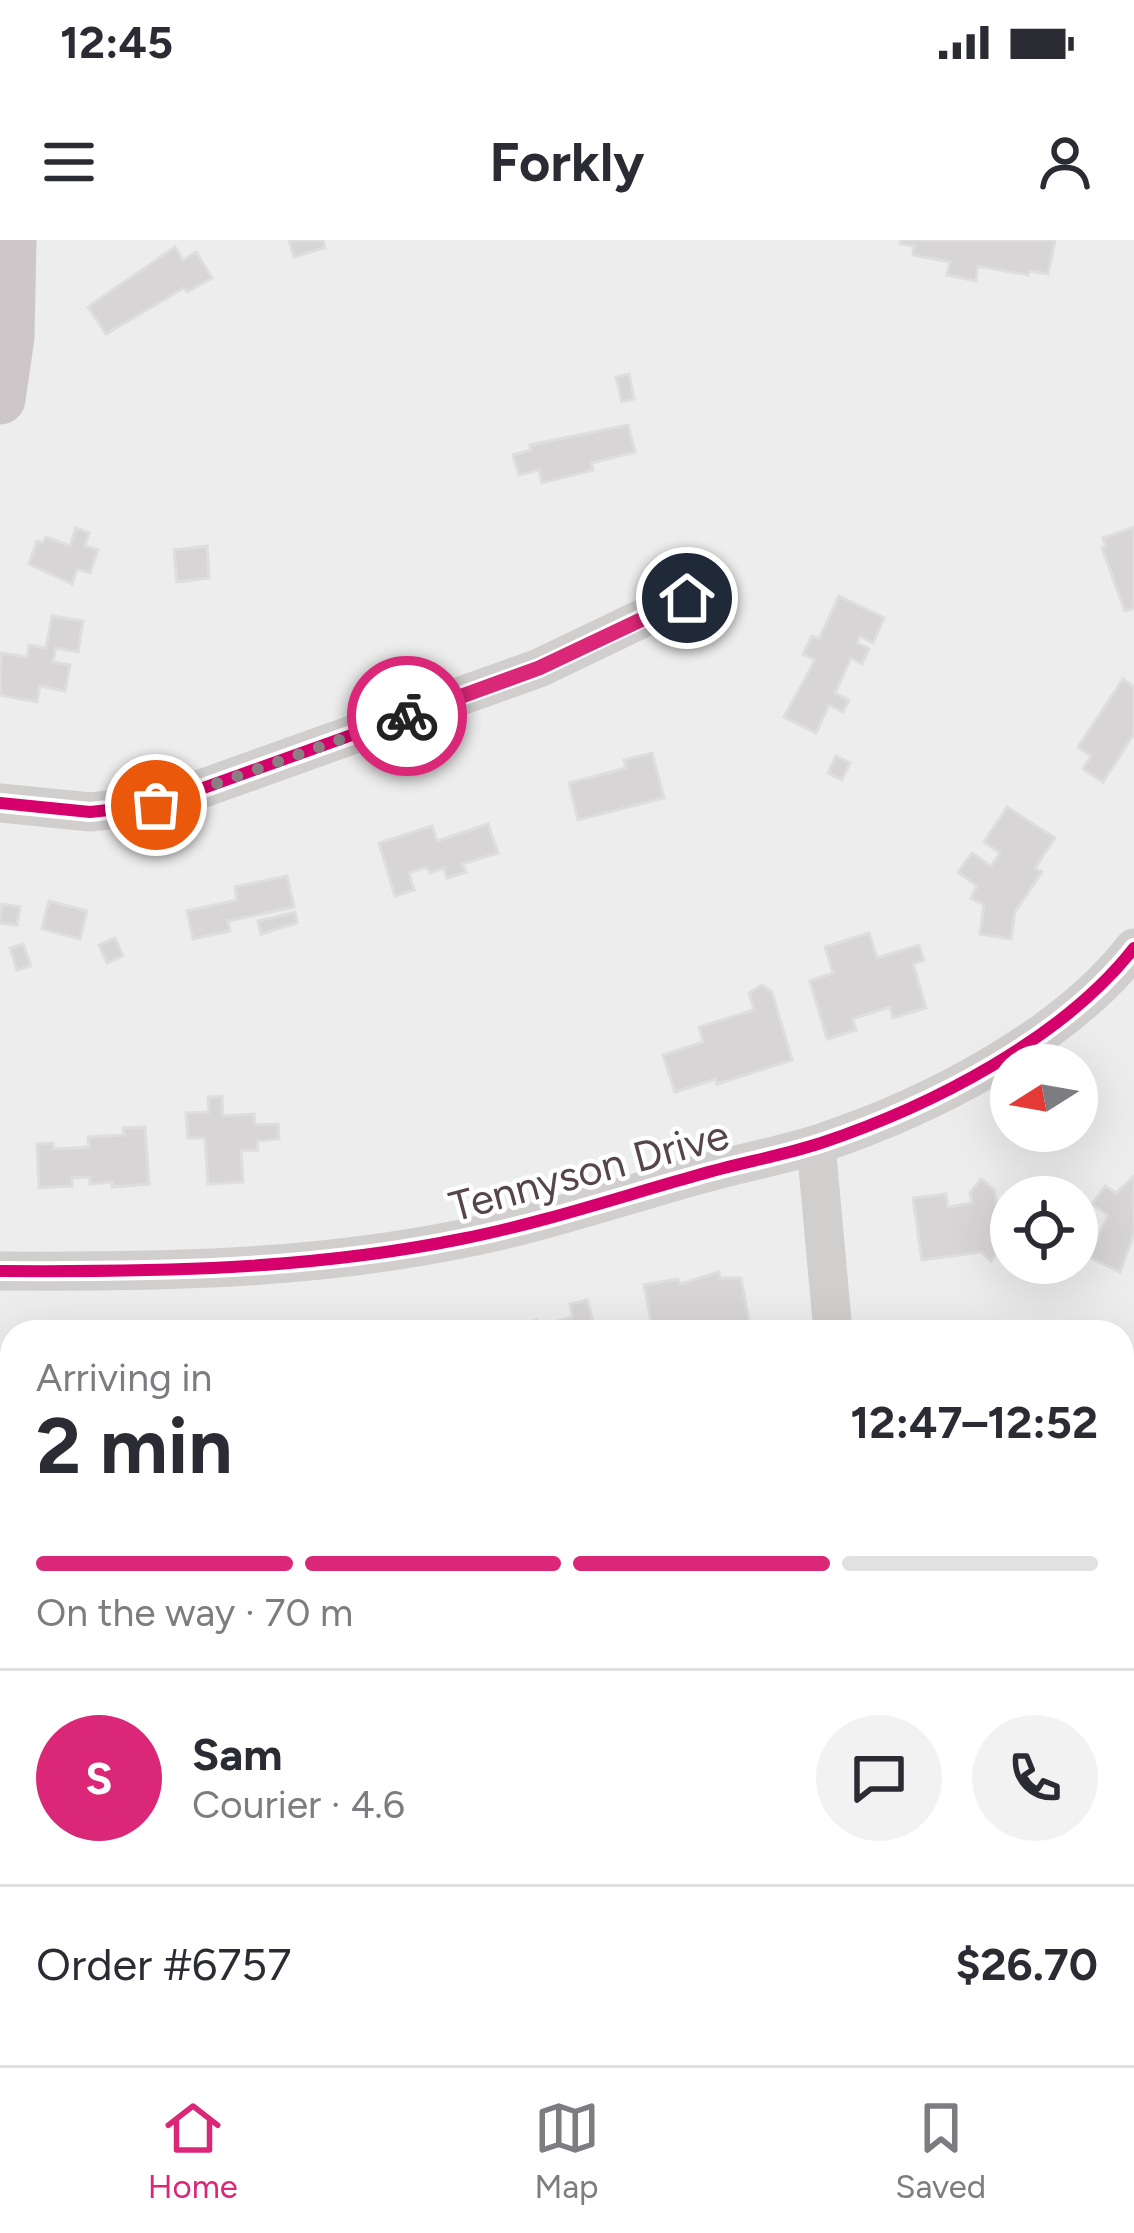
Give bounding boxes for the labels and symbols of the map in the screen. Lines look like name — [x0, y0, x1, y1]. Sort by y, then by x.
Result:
pin — [636, 547, 738, 649]
courier — [347, 656, 467, 776]
pin — [105, 754, 207, 856]
north arrow — [990, 1044, 1098, 1152]
street label: Tennyson Drive — [444, 1109, 734, 1232]

